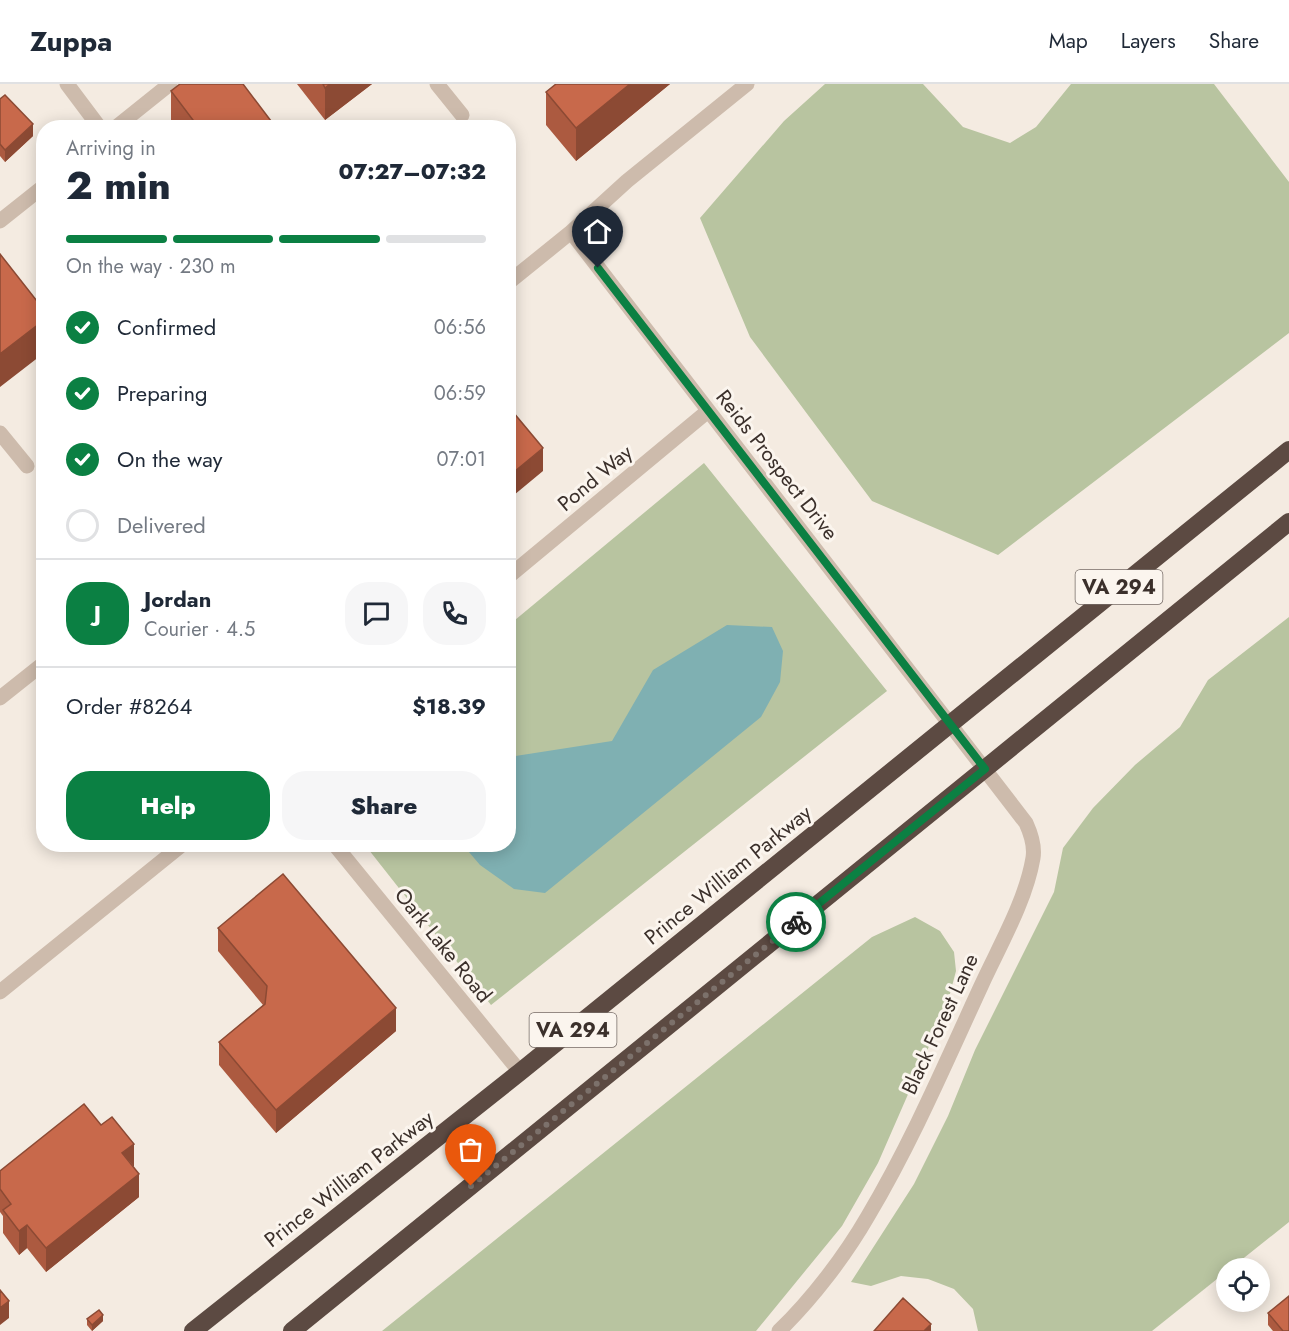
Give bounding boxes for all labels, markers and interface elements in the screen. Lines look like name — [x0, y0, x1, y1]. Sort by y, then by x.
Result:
text: Zuppa — [30, 21, 112, 62]
text: Map — [1049, 26, 1088, 56]
text: Layers — [1121, 26, 1176, 56]
text: Share — [1209, 26, 1259, 56]
text: Arriving in — [66, 134, 156, 163]
text: 07:27–07:32 — [339, 155, 486, 187]
text: 2 min — [66, 157, 171, 214]
pin — [572, 206, 623, 268]
icon: home — [581, 215, 614, 248]
text: On the way · 230 m — [66, 252, 236, 281]
icon: check — [66, 311, 99, 344]
text: Confirmed — [117, 311, 216, 343]
text: 06:56 — [434, 313, 486, 342]
icon: check — [66, 377, 99, 410]
text: Preparing — [117, 377, 208, 409]
text: 06:59 — [434, 379, 486, 408]
street label: Reids Prospect Drive — [709, 383, 845, 547]
street label: Pond Way — [551, 437, 640, 518]
icon: check — [66, 443, 99, 476]
text: On the way — [117, 443, 222, 475]
text: 07:01 — [437, 445, 486, 474]
text: Delivered — [117, 509, 206, 541]
road number: VA 294 — [1076, 570, 1162, 604]
button: chat — [345, 582, 408, 645]
button: phone — [423, 582, 486, 645]
text: Jordan — [144, 583, 211, 615]
text: J — [94, 597, 101, 629]
text: Courier · 4.5 — [144, 615, 255, 644]
text: Order #8264 — [66, 690, 192, 722]
text: $18.39 — [412, 690, 486, 722]
button: Help — [66, 771, 270, 840]
button: Share — [282, 771, 486, 840]
street label: Prince William Parkway — [638, 798, 819, 952]
street label: Oark Lake Road — [387, 881, 499, 1009]
courier — [766, 892, 826, 952]
icon: bike — [780, 906, 813, 939]
street label: Black Forest Lane — [894, 948, 986, 1099]
road number: VA 294 — [530, 1013, 616, 1047]
street label: Prince William Parkway — [258, 1103, 441, 1255]
pin — [445, 1124, 496, 1186]
icon: bag — [454, 1133, 487, 1166]
map controls — [1216, 1258, 1270, 1312]
button: locate — [1216, 1258, 1270, 1312]

